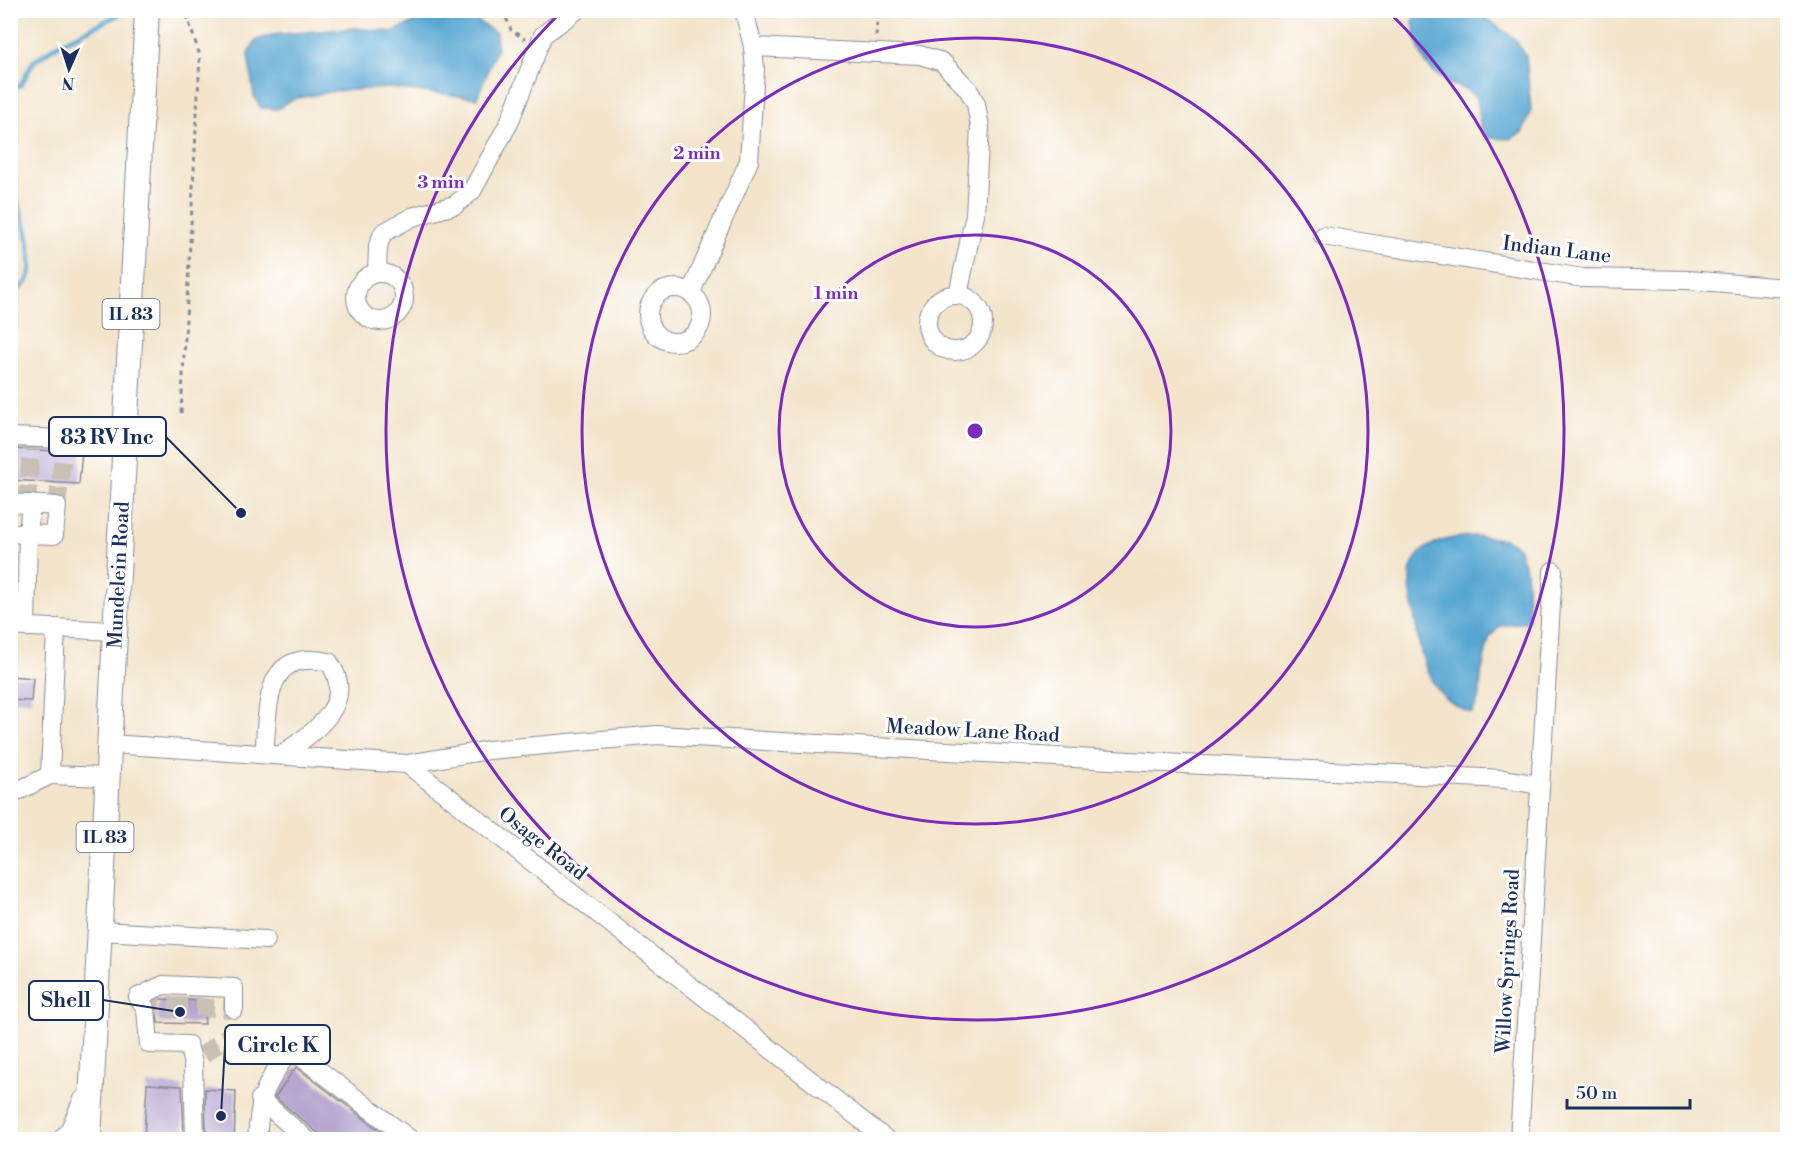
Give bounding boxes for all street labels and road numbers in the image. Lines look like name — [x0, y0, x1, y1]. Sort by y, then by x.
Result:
street label: Indian Lane — [1501, 231, 1612, 270]
road number: IL 83 — [102, 299, 160, 329]
street label: Mundelein Road — [103, 500, 136, 649]
street label: Meadow Lane Road — [885, 714, 1061, 749]
street label: Osage Road — [493, 802, 592, 887]
road number: IL 83 — [76, 822, 134, 852]
street label: Willow Springs Road — [1491, 867, 1526, 1055]

